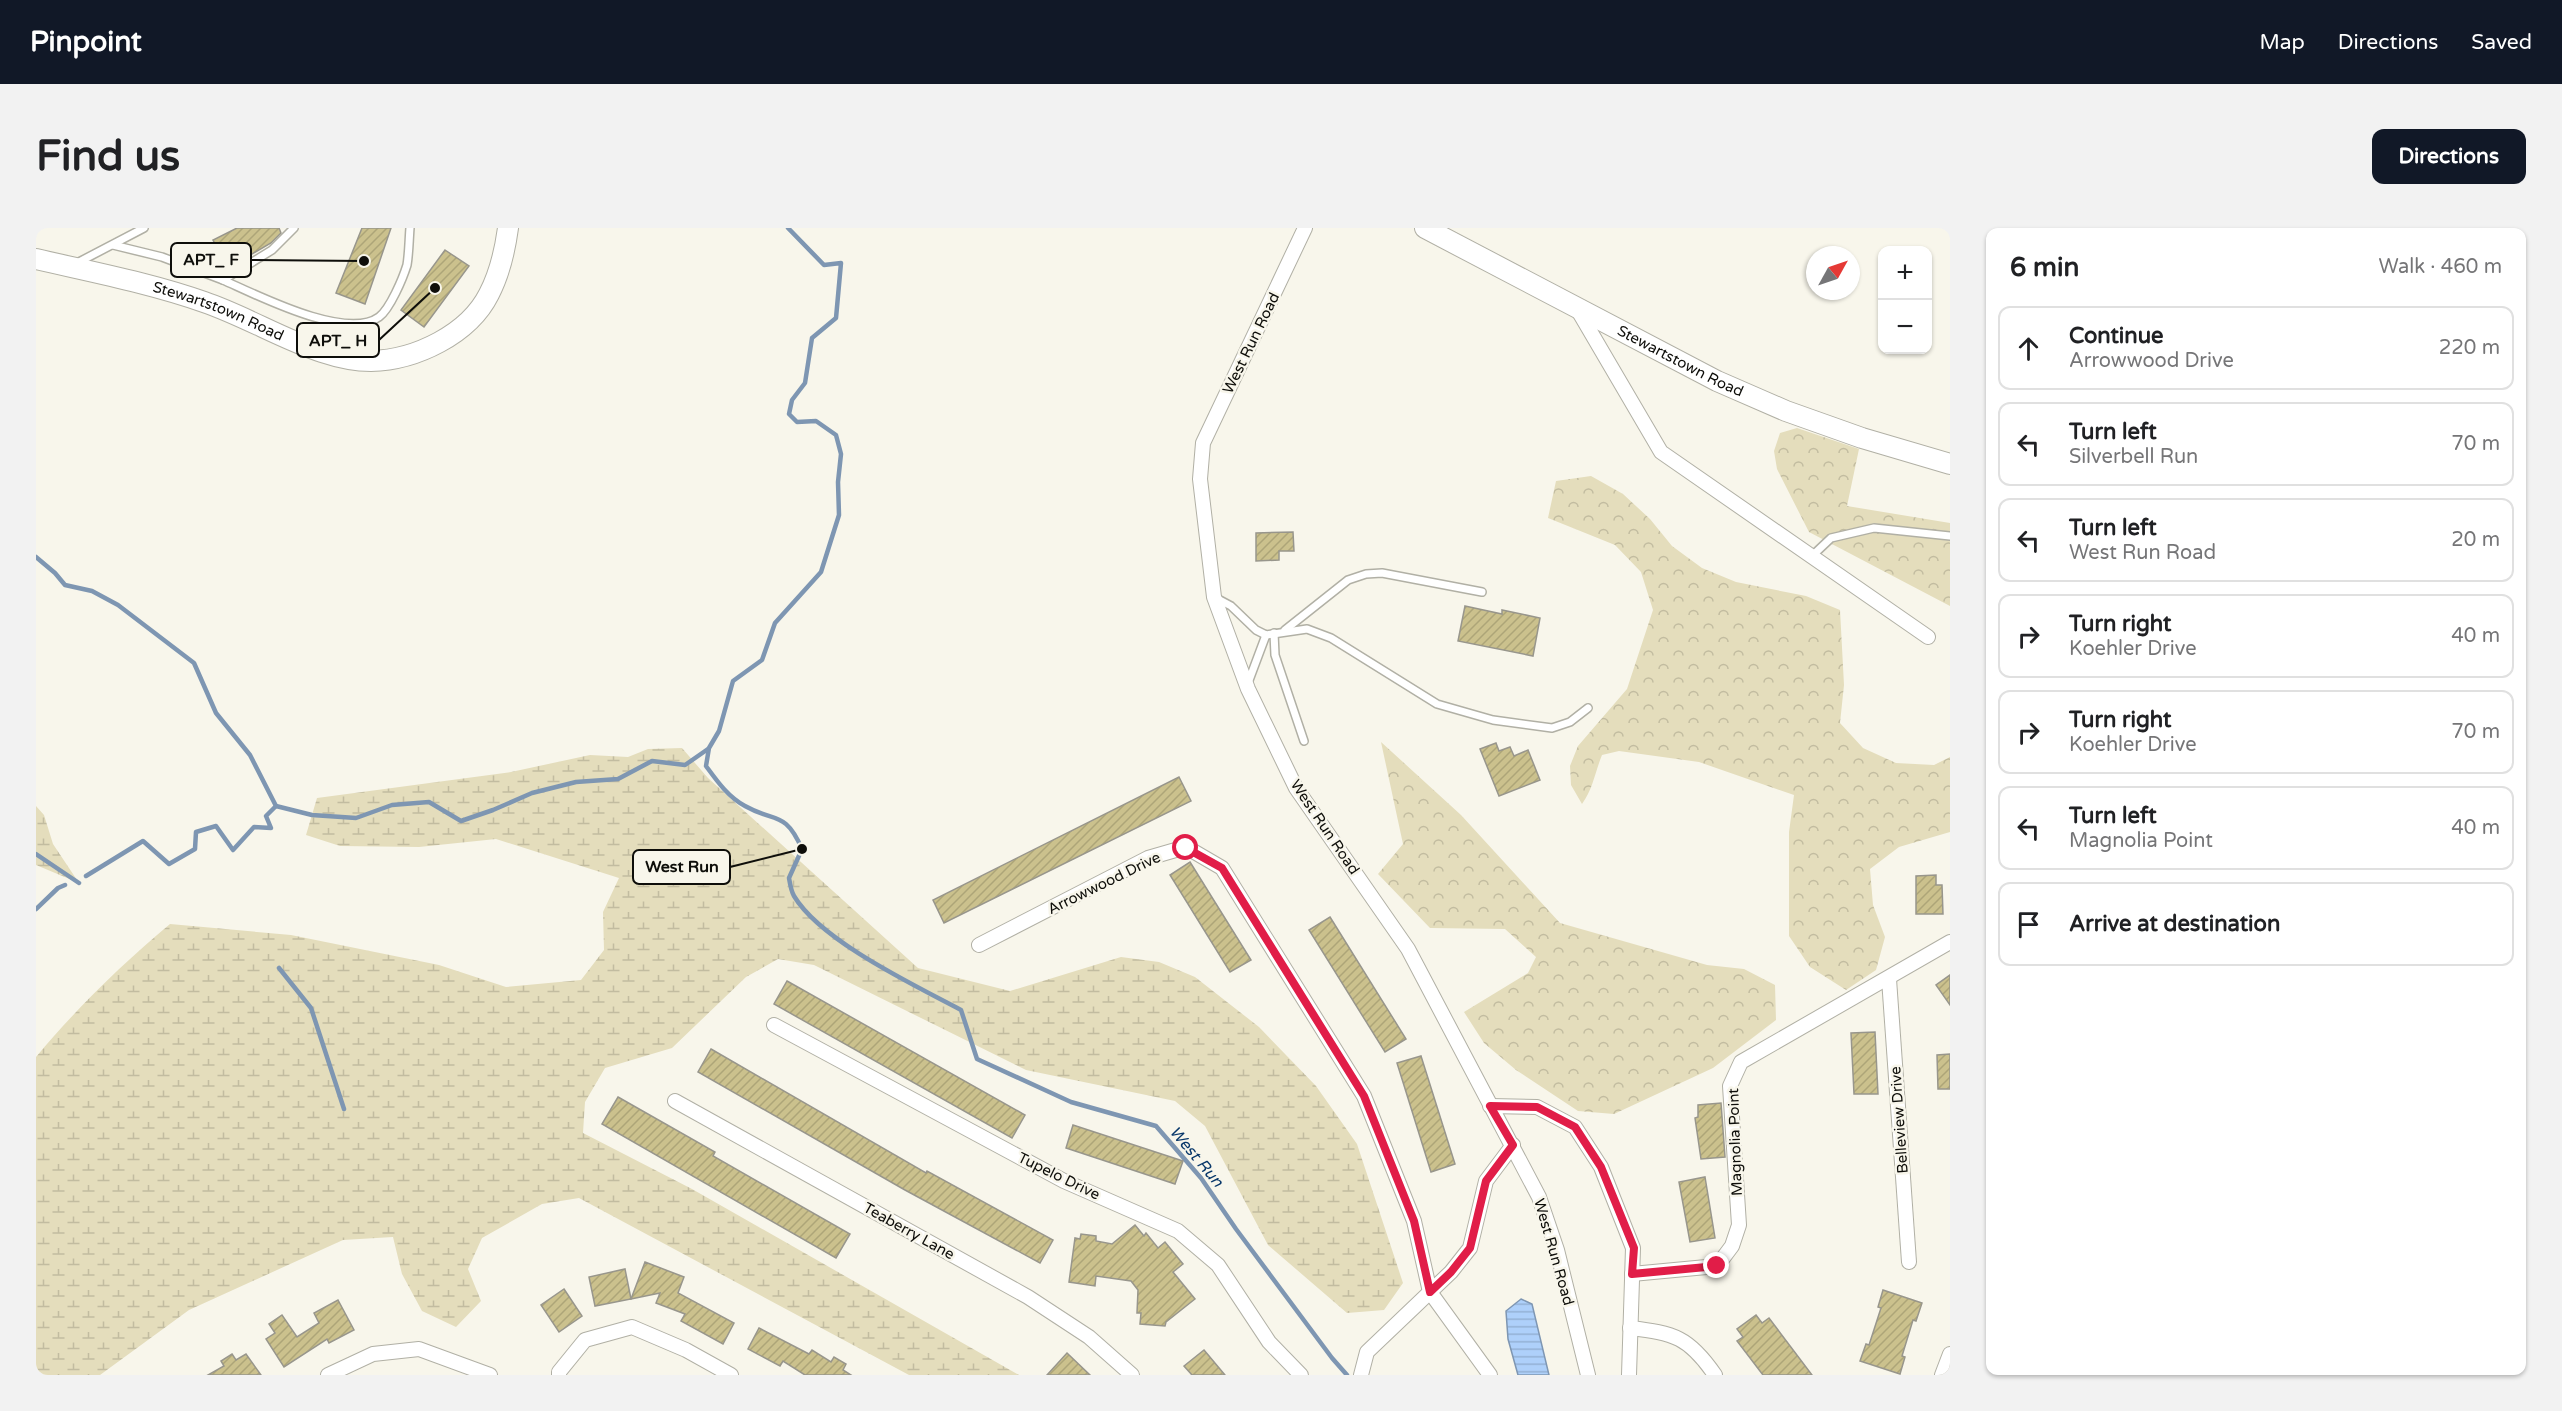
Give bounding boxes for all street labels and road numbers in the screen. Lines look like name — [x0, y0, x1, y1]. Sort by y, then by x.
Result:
street label: Stewartstown Road — [151, 278, 287, 345]
street label: West Run Road — [1219, 289, 1283, 397]
street label: Stewartstown Road — [1614, 321, 1746, 400]
street label: West Run Road — [1287, 776, 1363, 878]
street label: Arrowwood Drive — [1045, 848, 1163, 918]
street label: Belleview Drive — [1886, 1066, 1912, 1174]
street label: Magnolia Point — [1724, 1088, 1746, 1196]
street label: Tupelo Drive — [1015, 1148, 1103, 1204]
street label: West Run Road — [1530, 1197, 1578, 1307]
street label: Teaberry Lane — [860, 1199, 958, 1263]

